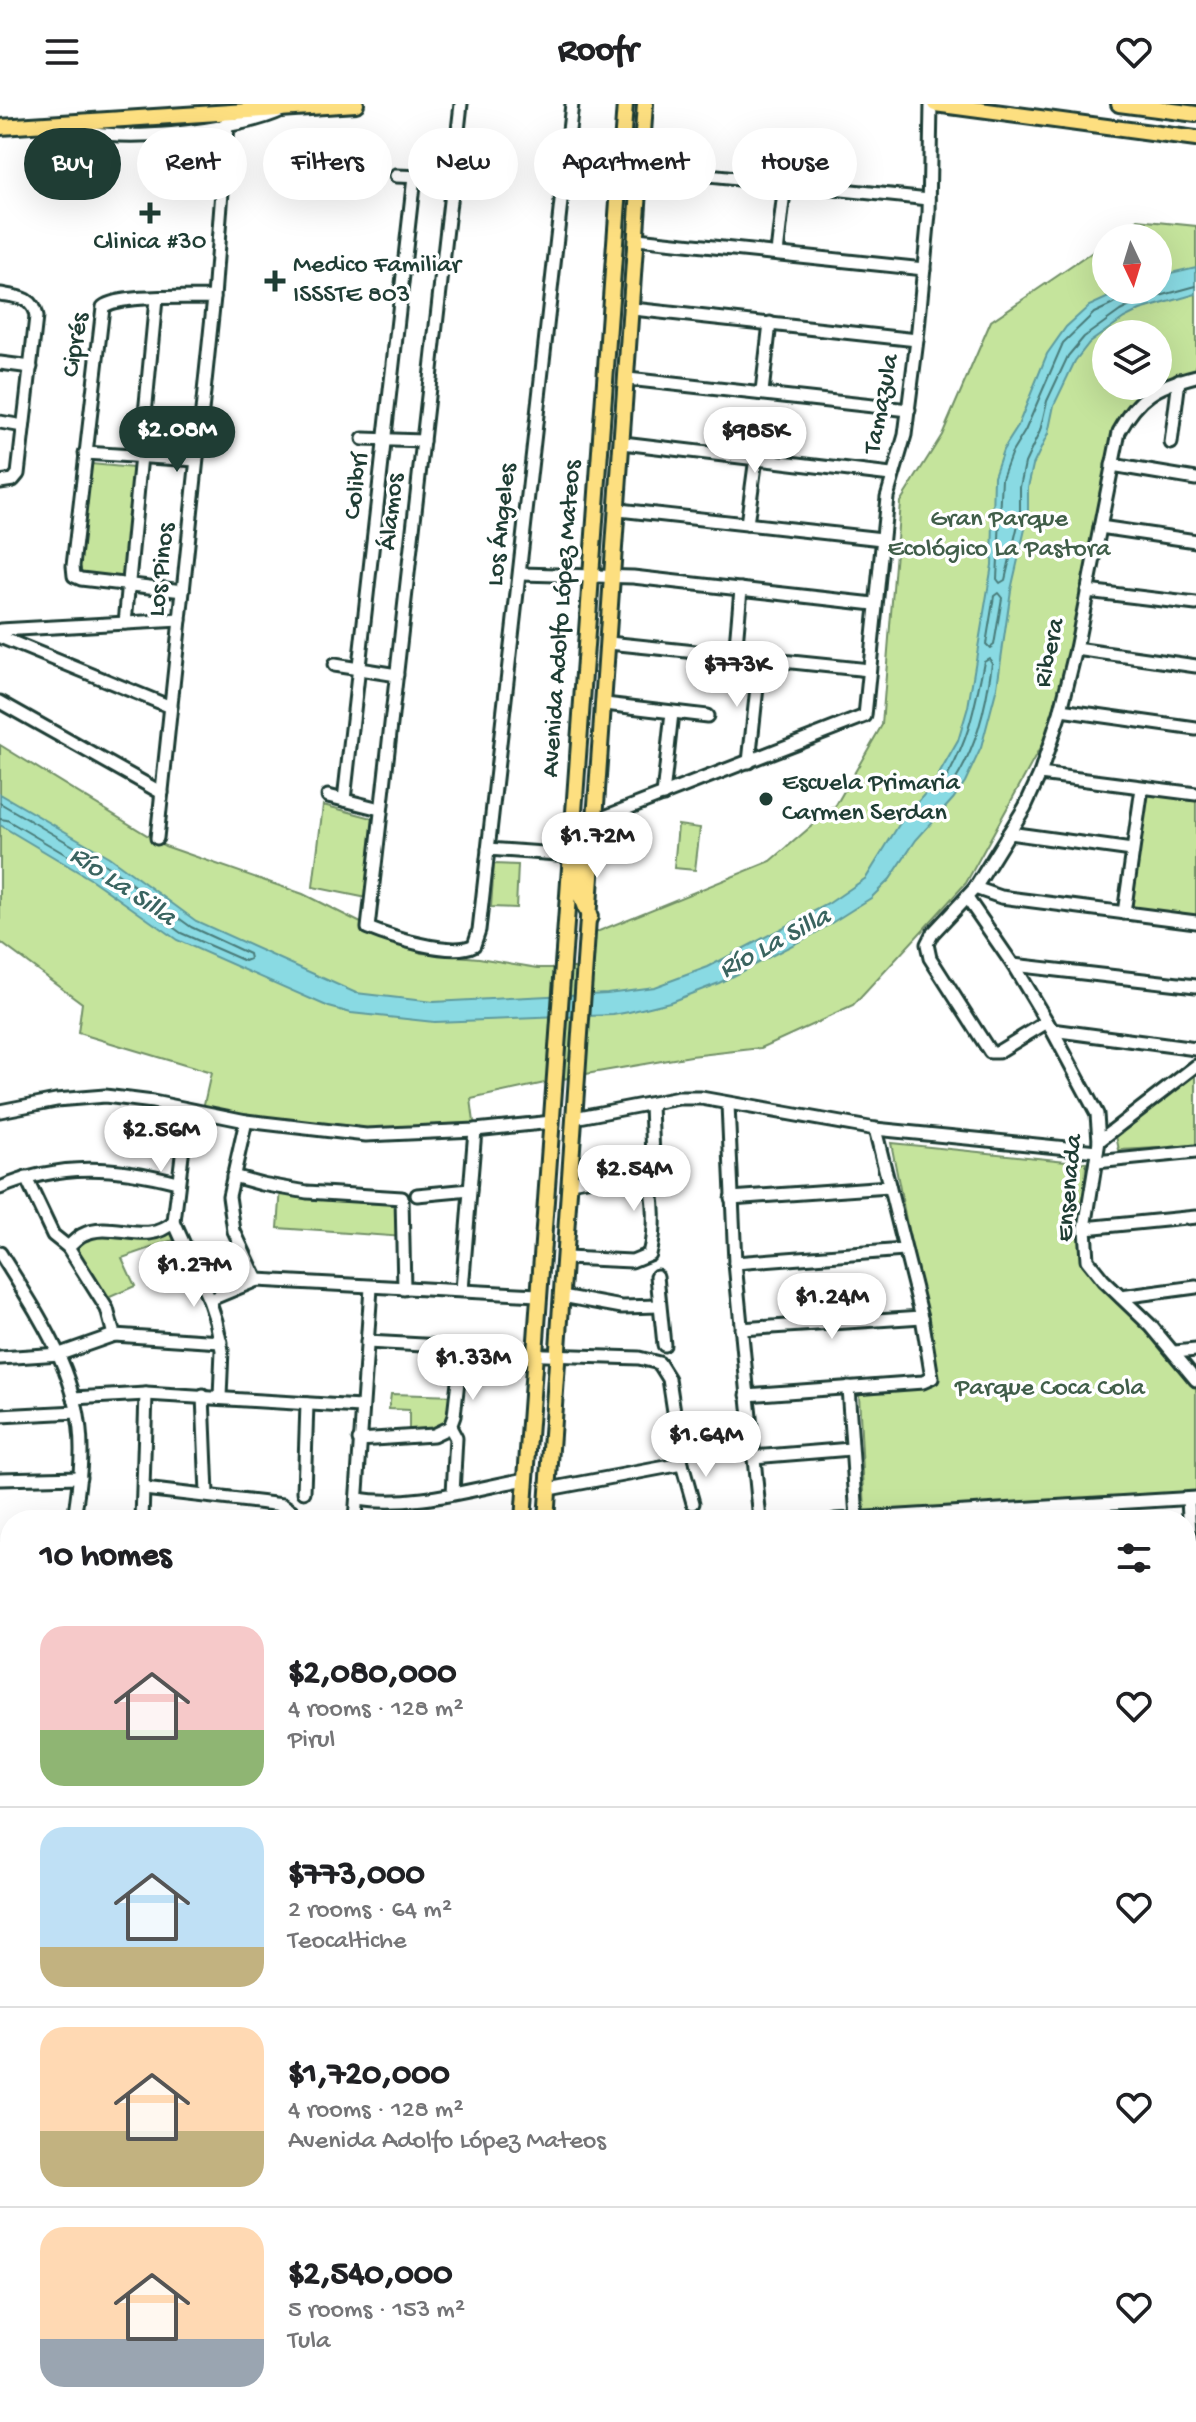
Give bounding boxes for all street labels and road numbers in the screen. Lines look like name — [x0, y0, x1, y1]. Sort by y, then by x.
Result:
street label: Ciprés — [57, 309, 98, 379]
street label: Tamazula — [858, 350, 908, 459]
street label: Colibrí — [339, 449, 378, 521]
street label: Avenida Adolfo López Mateos — [536, 458, 590, 779]
street label: Los Ángeles — [481, 461, 525, 588]
street label: Álamos — [374, 471, 413, 552]
street label: Los Pinos — [143, 520, 183, 618]
street label: Ribera — [1029, 614, 1074, 690]
street label: Ensenada — [1051, 1131, 1091, 1243]

